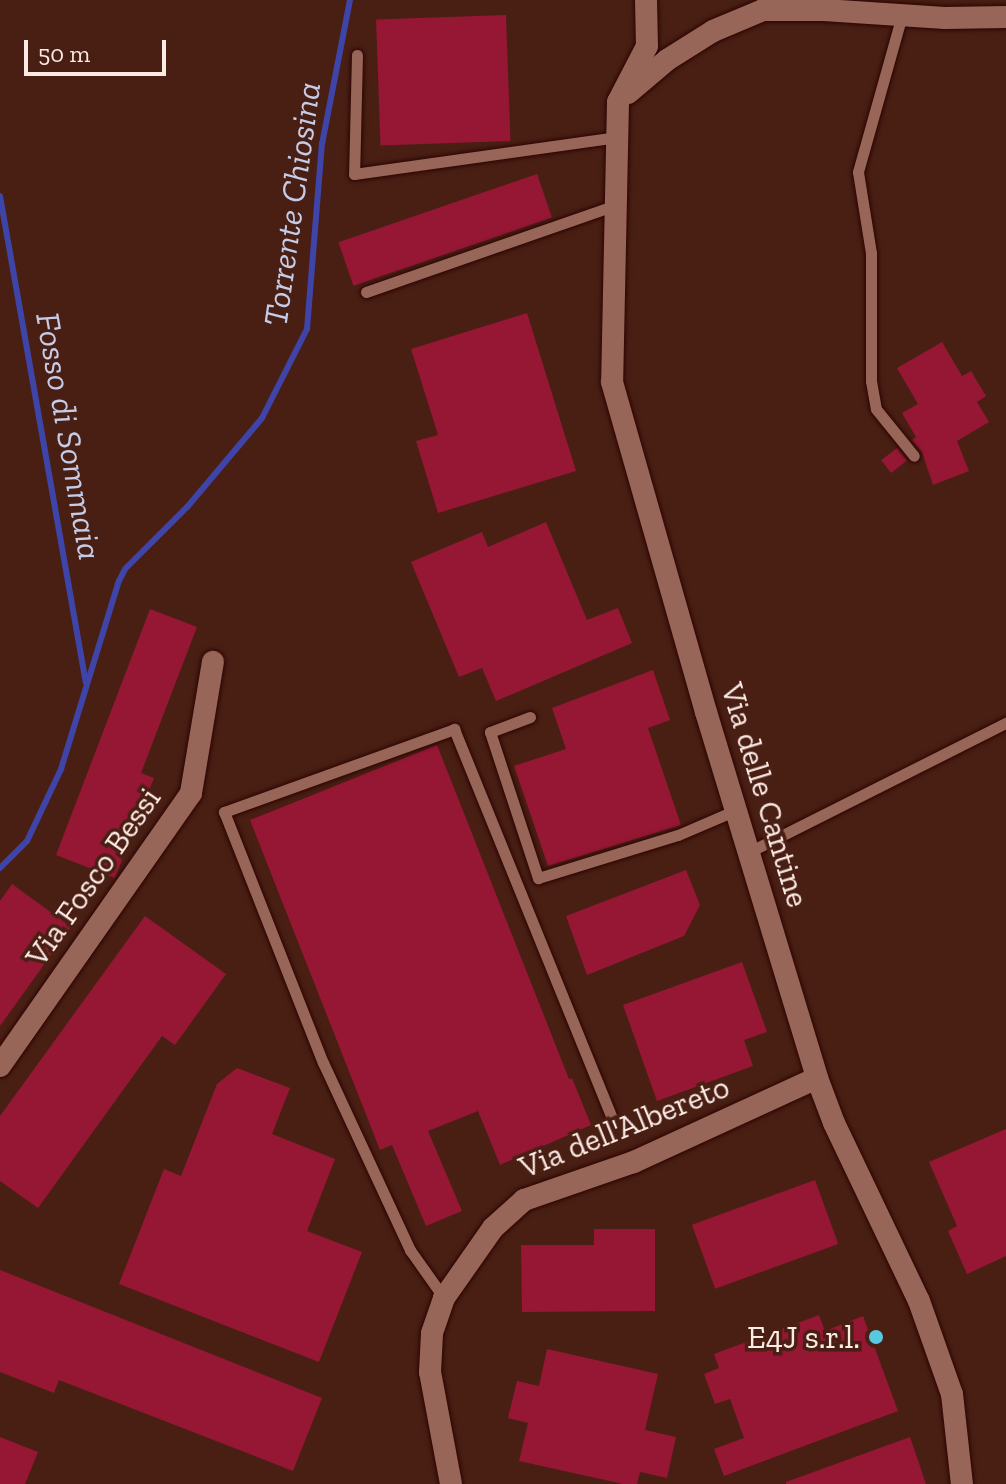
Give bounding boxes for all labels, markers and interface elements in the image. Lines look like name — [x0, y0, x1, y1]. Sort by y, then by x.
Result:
scale bar — [28, 24, 170, 74]
text: 50 m — [38, 39, 90, 68]
water label: Torrente Chiosina — [255, 79, 329, 329]
water label: Fosso di Sommaia — [27, 309, 111, 563]
street label: Via delle Cantine — [713, 678, 817, 912]
street label: Via Fosco Bessi — [17, 780, 169, 974]
street label: Via dell'Albereto — [513, 1067, 735, 1187]
place label: E4J s.r.l. — [747, 1318, 860, 1356]
marker: E4J s.r.l. — [867, 1328, 885, 1346]

